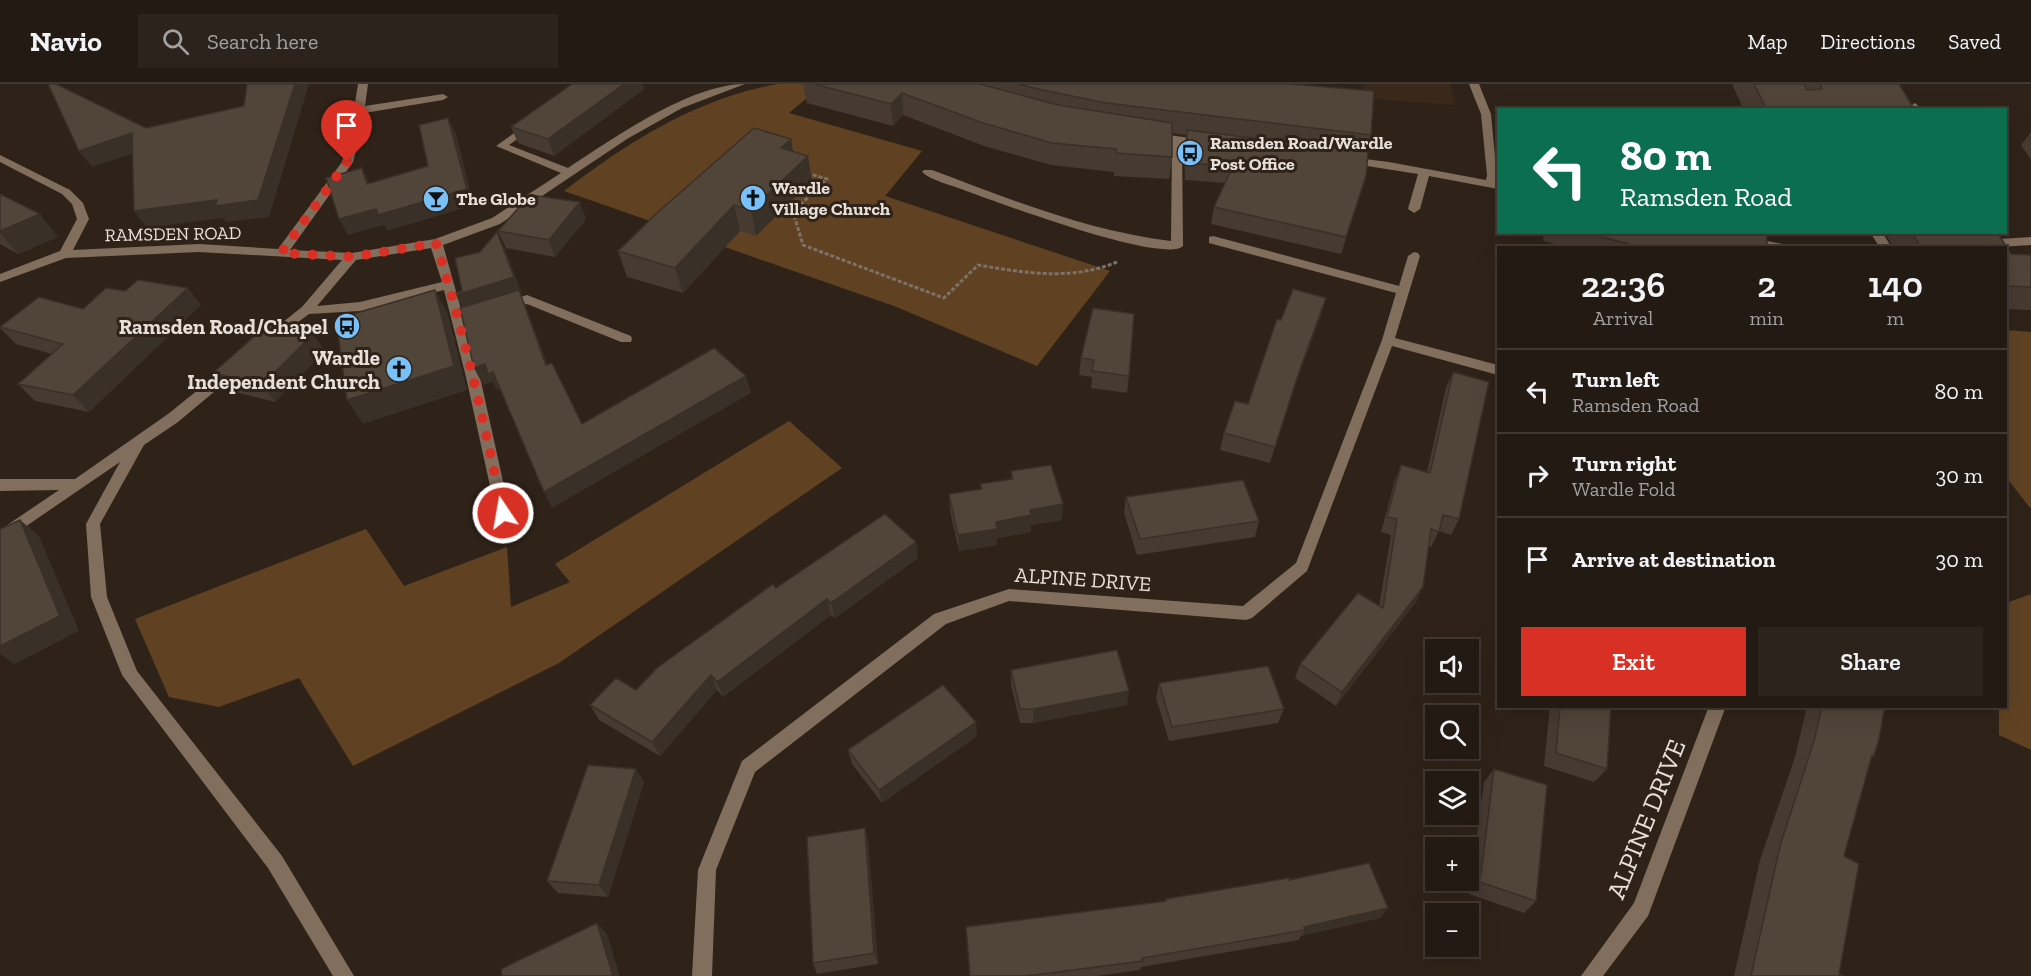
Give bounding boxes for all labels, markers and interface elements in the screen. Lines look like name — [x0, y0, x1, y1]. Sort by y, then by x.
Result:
search box — [138, 14, 558, 68]
text: Navio — [30, 25, 102, 58]
icon: search — [159, 25, 192, 58]
text: Search here — [207, 28, 318, 55]
text: Map — [1748, 29, 1788, 54]
text: Directions — [1821, 29, 1915, 54]
text: Saved — [1948, 29, 2001, 54]
pin — [321, 100, 372, 162]
icon: arrive — [330, 109, 363, 142]
text: 80 m — [1620, 130, 1711, 181]
place label: Ramsden Road/Wardle Post Office — [1210, 132, 1393, 175]
icon: left — [1521, 132, 1599, 210]
bus stop icon: Ramsden Road/Wardle Post Office — [1175, 138, 1205, 168]
place label: Wardle Village Church — [772, 177, 891, 220]
text: Ramsden Road — [1620, 181, 1792, 213]
church icon: Wardle Village Church — [738, 183, 768, 213]
bar icon: The Globe — [421, 184, 451, 214]
place label: The Globe — [456, 188, 536, 210]
street label: RAMSDEN ROAD — [105, 222, 241, 246]
text: 22:36 — [1581, 263, 1666, 306]
text: 2 — [1757, 263, 1776, 306]
text: 140 — [1868, 263, 1923, 306]
text: Arrival — [1593, 306, 1653, 330]
text: min — [1750, 306, 1784, 330]
text: m — [1887, 306, 1904, 330]
bus stop icon: Ramsden Road/Chapel — [332, 311, 362, 341]
place label: Ramsden Road/Chapel — [119, 314, 328, 339]
place label: Wardle Independent Church — [187, 345, 380, 394]
church icon: Wardle Independent Church — [384, 354, 414, 384]
text: Turn left — [1572, 366, 1659, 393]
icon: left — [1521, 375, 1554, 408]
text: 80 m — [1935, 378, 1983, 405]
text: Ramsden Road — [1572, 393, 1699, 417]
text: Turn right — [1572, 450, 1676, 477]
icon: right — [1521, 459, 1554, 492]
text: 30 m — [1936, 462, 1983, 489]
text: Wardle Fold — [1572, 477, 1675, 501]
position arrow — [471, 481, 535, 545]
icon: arrive — [1521, 543, 1554, 576]
text: Arrive at destination — [1572, 546, 1775, 573]
text: 30 m — [1936, 546, 1983, 573]
street label: ALPINE DRIVE — [1014, 562, 1152, 596]
button: Exit — [1521, 627, 1746, 696]
button: Share — [1758, 627, 1983, 696]
map controls — [1425, 639, 1479, 957]
button: sound — [1425, 639, 1479, 693]
button: search — [1425, 705, 1479, 759]
street label: ALPINE DRIVE — [1599, 735, 1693, 903]
button: layers — [1425, 771, 1479, 825]
button: + — [1425, 837, 1479, 891]
button: − — [1425, 903, 1479, 957]

